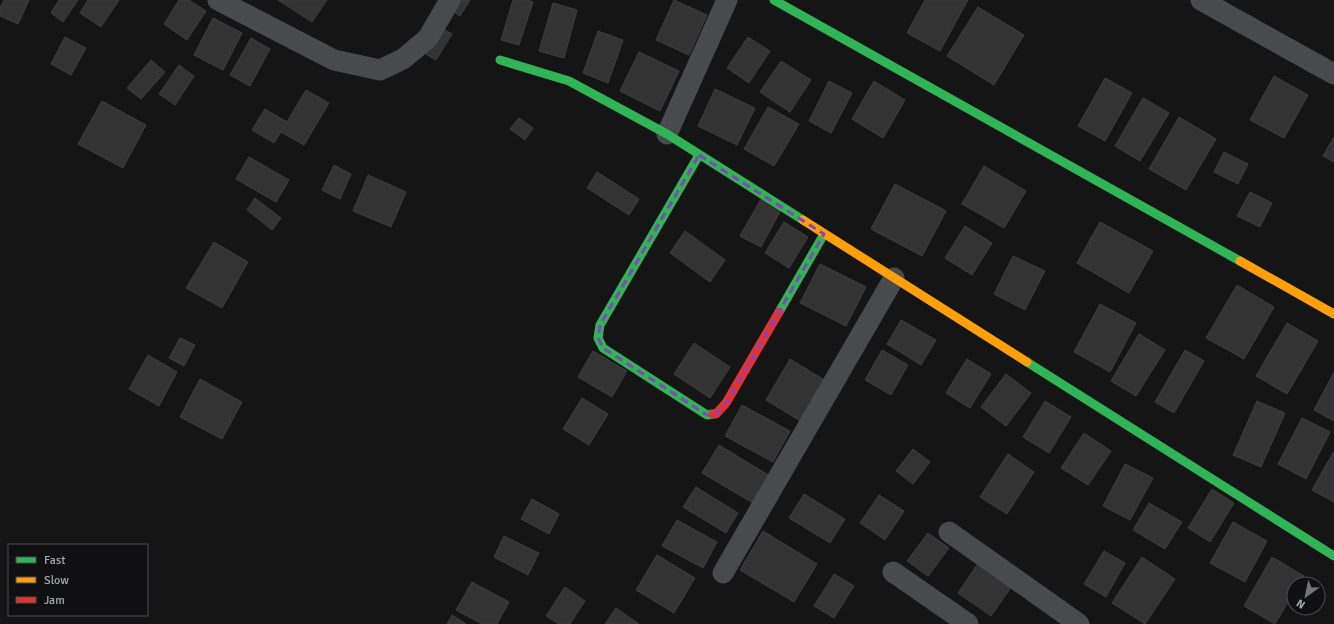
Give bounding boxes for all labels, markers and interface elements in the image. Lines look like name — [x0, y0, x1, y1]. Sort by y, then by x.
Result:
legend — [8, 544, 148, 616]
text: Fast — [44, 553, 65, 568]
text: Slow — [44, 573, 69, 588]
north arrow — [1286, 576, 1326, 616]
text: Jam — [44, 593, 65, 608]
text: N — [1294, 596, 1308, 612]

